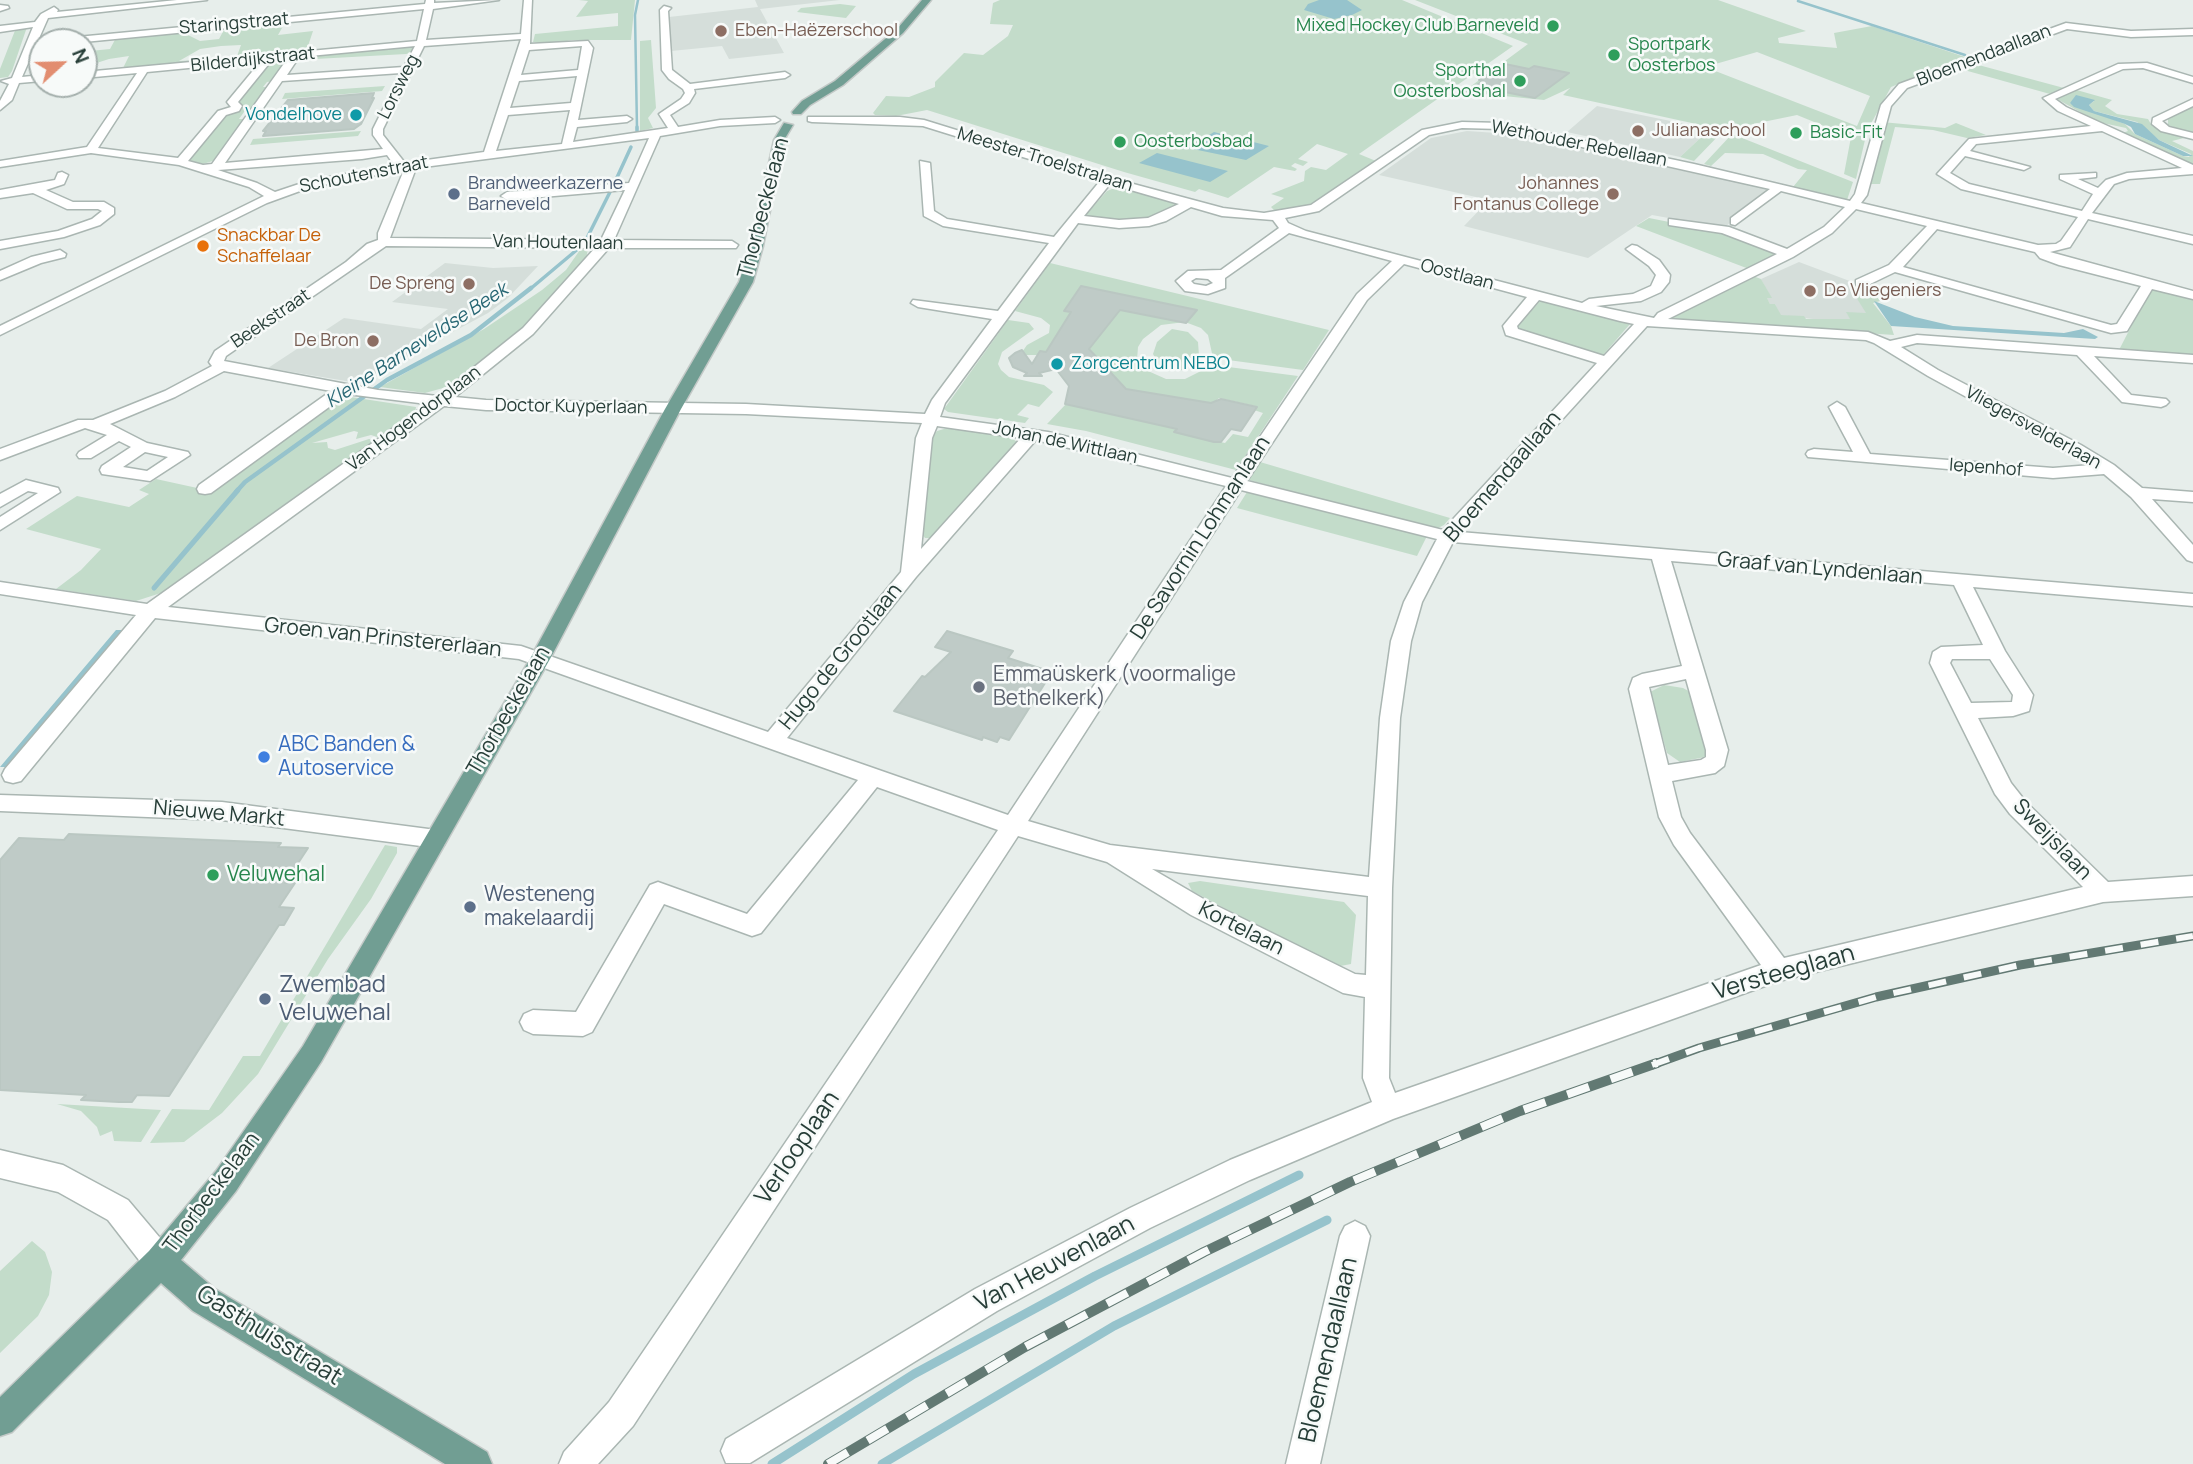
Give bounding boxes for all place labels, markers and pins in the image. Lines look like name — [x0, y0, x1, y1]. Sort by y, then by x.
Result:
place label: Mixed Hockey Club Barneveld — [1296, 15, 1539, 37]
marker: Mixed Hockey Club Barneveld — [1545, 18, 1561, 34]
place label: Eben-Haëzerschool — [735, 20, 898, 42]
marker: Eben-Haëzerschool — [713, 23, 729, 39]
place label: Sportpark Oosterbos — [1628, 34, 1716, 76]
marker: Sportpark Oosterbos — [1606, 47, 1622, 63]
place label: Sporthal Oosterboshal — [1394, 60, 1506, 102]
marker: Sporthal Oosterboshal — [1512, 73, 1528, 89]
place label: Vondelhove — [245, 104, 342, 126]
marker: Vondelhove — [348, 107, 364, 123]
place label: Julianaschool — [1652, 120, 1766, 142]
place label: Basic-Fit — [1810, 122, 1883, 144]
marker: Julianaschool — [1630, 123, 1646, 139]
marker: Basic-Fit — [1788, 125, 1804, 141]
place label: Oosterbosbad — [1134, 131, 1253, 153]
marker: Oosterbosbad — [1112, 134, 1128, 150]
place label: Brandweerkazerne Barneveld — [468, 173, 623, 216]
place label: Johannes Fontanus College — [1454, 173, 1599, 216]
marker: Brandweerkazerne Barneveld — [446, 186, 462, 202]
marker: Johannes Fontanus College — [1605, 186, 1621, 202]
place label: Snackbar De Schaffelaar — [217, 225, 321, 268]
marker: Snackbar De Schaffelaar — [195, 238, 211, 254]
place label: De Spreng — [369, 273, 455, 295]
marker: De Spreng — [461, 276, 477, 292]
place label: De Vliegeniers — [1824, 280, 1942, 302]
marker: De Vliegeniers — [1802, 283, 1818, 299]
place label: De Bron — [294, 330, 359, 352]
marker: De Bron — [365, 333, 381, 349]
place label: Zorgcentrum NEBO — [1071, 353, 1230, 375]
marker: Zorgcentrum NEBO — [1049, 356, 1065, 372]
place label: Emmaüskerk (voormalige Bethelkerk) — [993, 662, 1236, 712]
marker: Emmaüskerk (voormalige Bethelkerk) — [971, 679, 987, 695]
place label: ABC Banden & Autoservice — [278, 732, 415, 782]
marker: ABC Banden & Autoservice — [256, 749, 272, 765]
place label: Veluwehal — [227, 862, 325, 888]
marker: Veluwehal — [205, 867, 221, 883]
place label: Westeneng makelaardij — [484, 882, 595, 932]
marker: Westeneng makelaardij — [462, 899, 478, 915]
place label: Zwembad Veluwehal — [279, 971, 391, 1027]
marker: Zwembad Veluwehal — [257, 991, 273, 1007]

